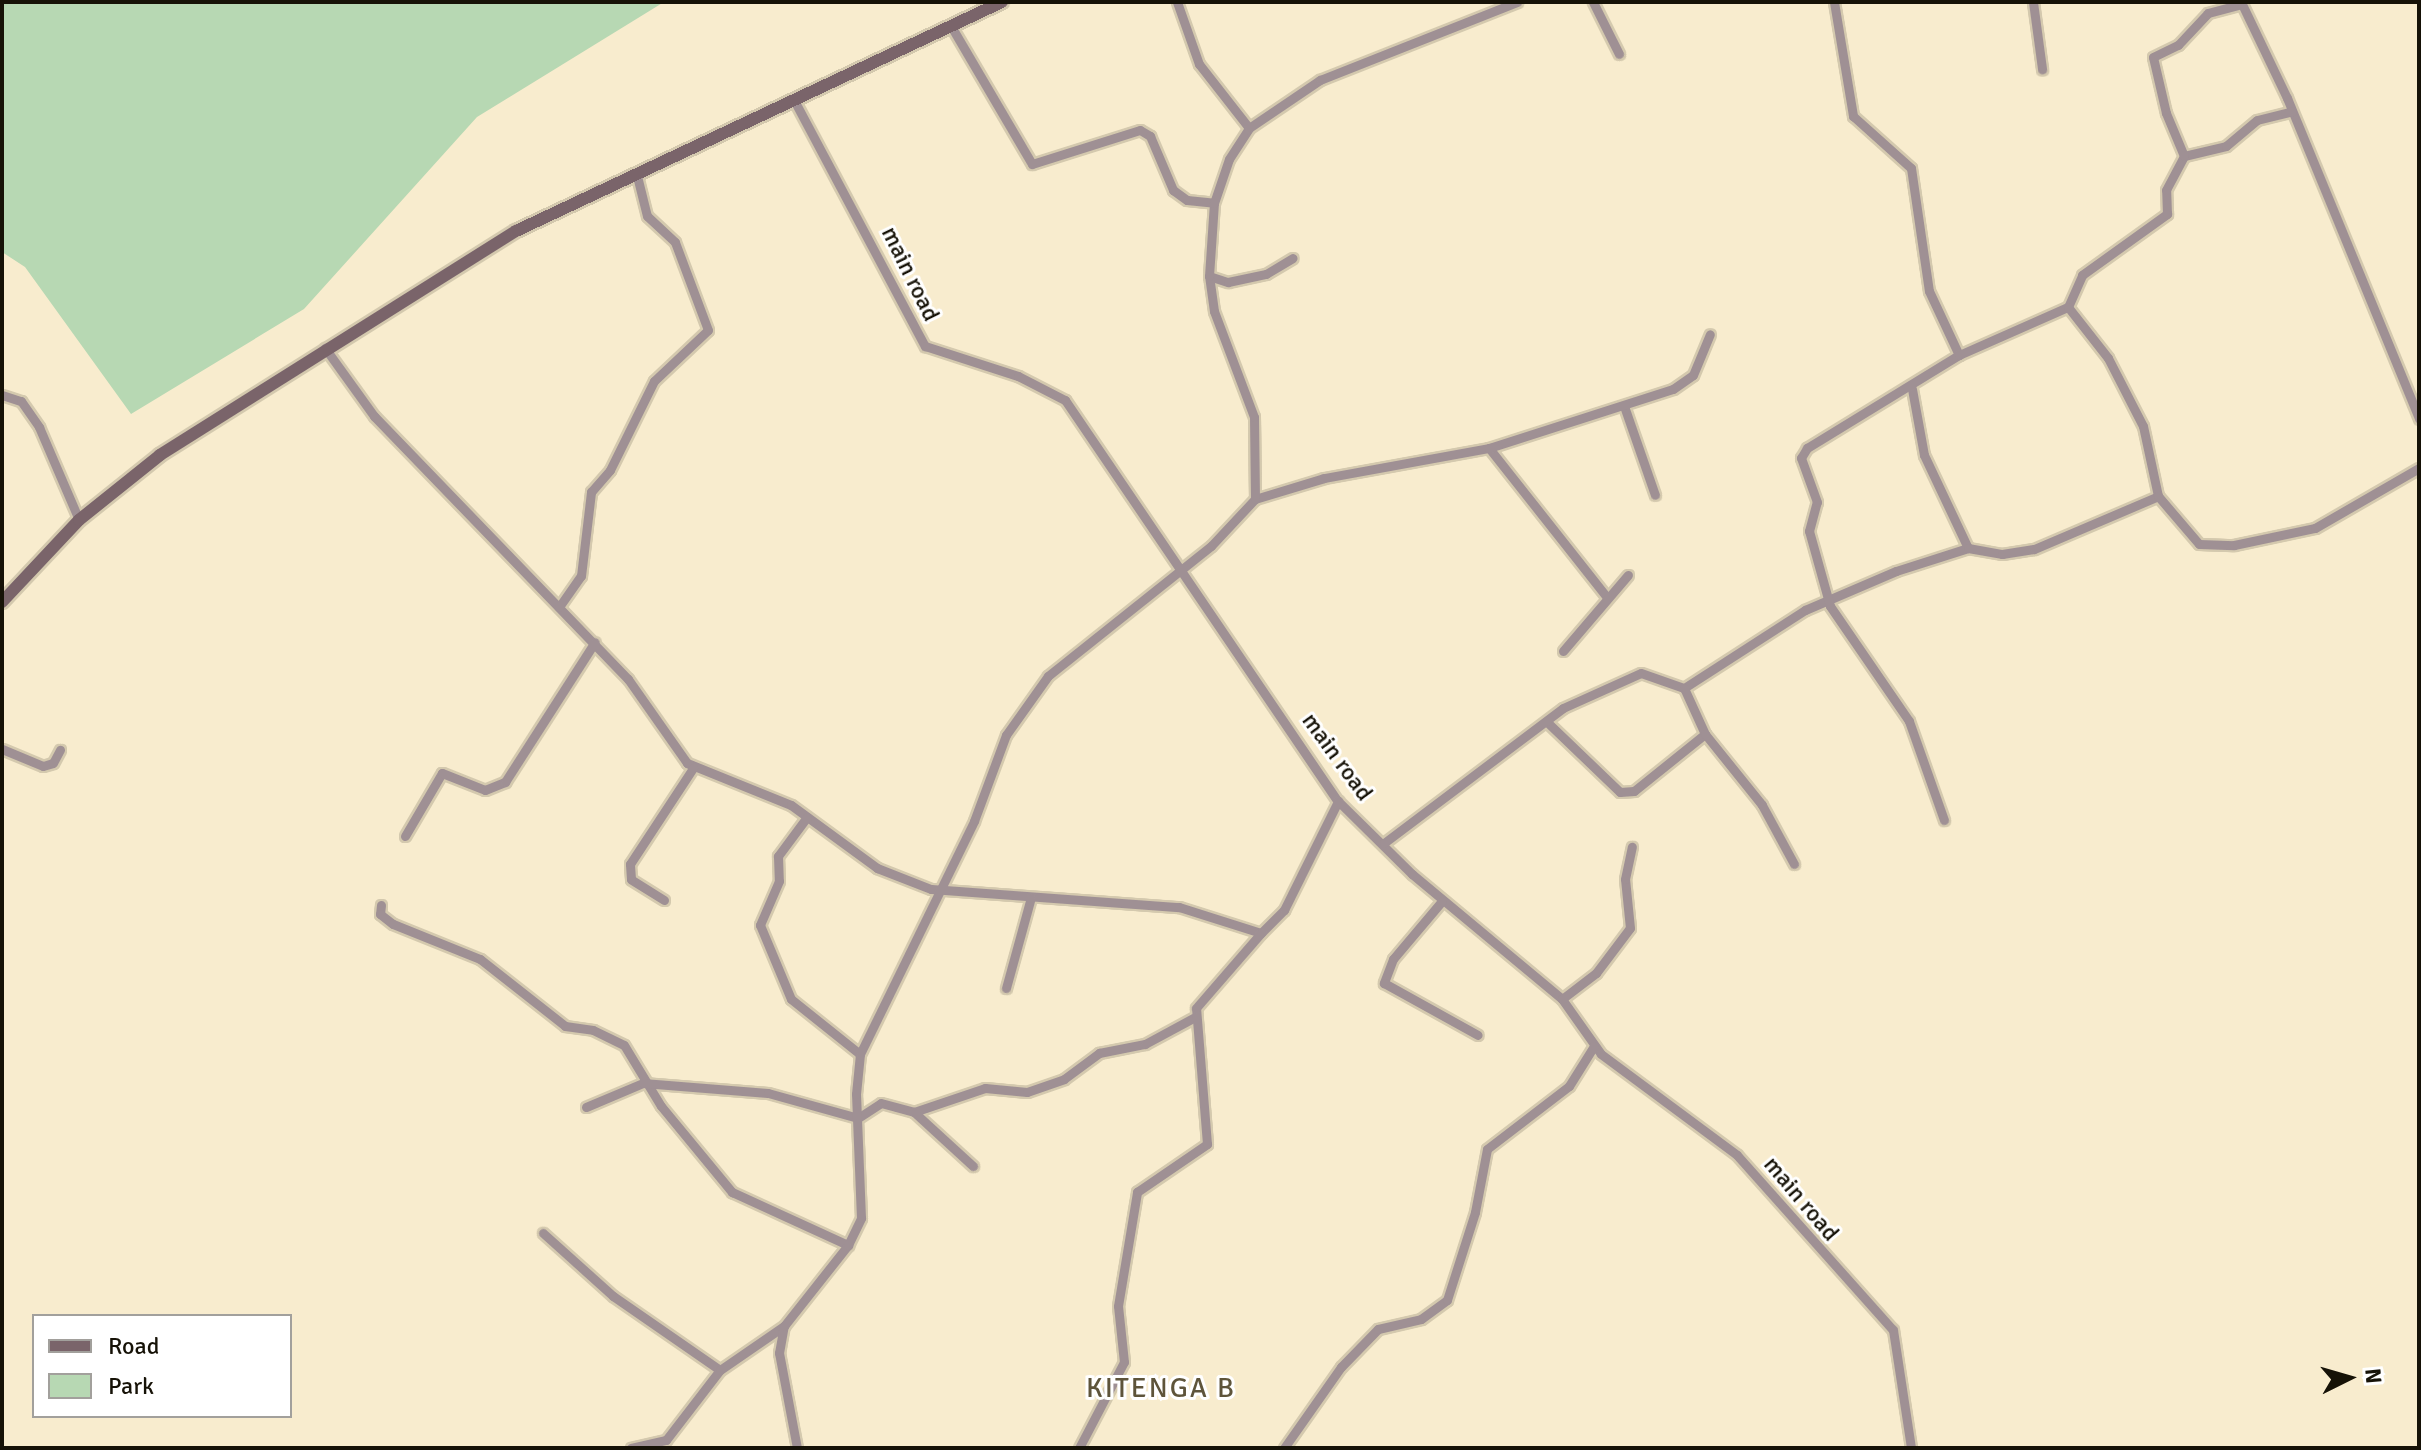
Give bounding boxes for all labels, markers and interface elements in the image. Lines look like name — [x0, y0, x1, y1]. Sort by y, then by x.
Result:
street label: main road — [875, 222, 945, 326]
street label: main road — [1295, 707, 1379, 807]
street label: main road — [1757, 1151, 1845, 1247]
legend — [32, 1314, 292, 1418]
text: Road — [108, 1331, 159, 1361]
north arrow — [2309, 1338, 2389, 1418]
text: N — [2359, 1367, 2388, 1385]
text: Park — [108, 1371, 154, 1401]
district label: KITENGA B — [1086, 1371, 1236, 1405]

